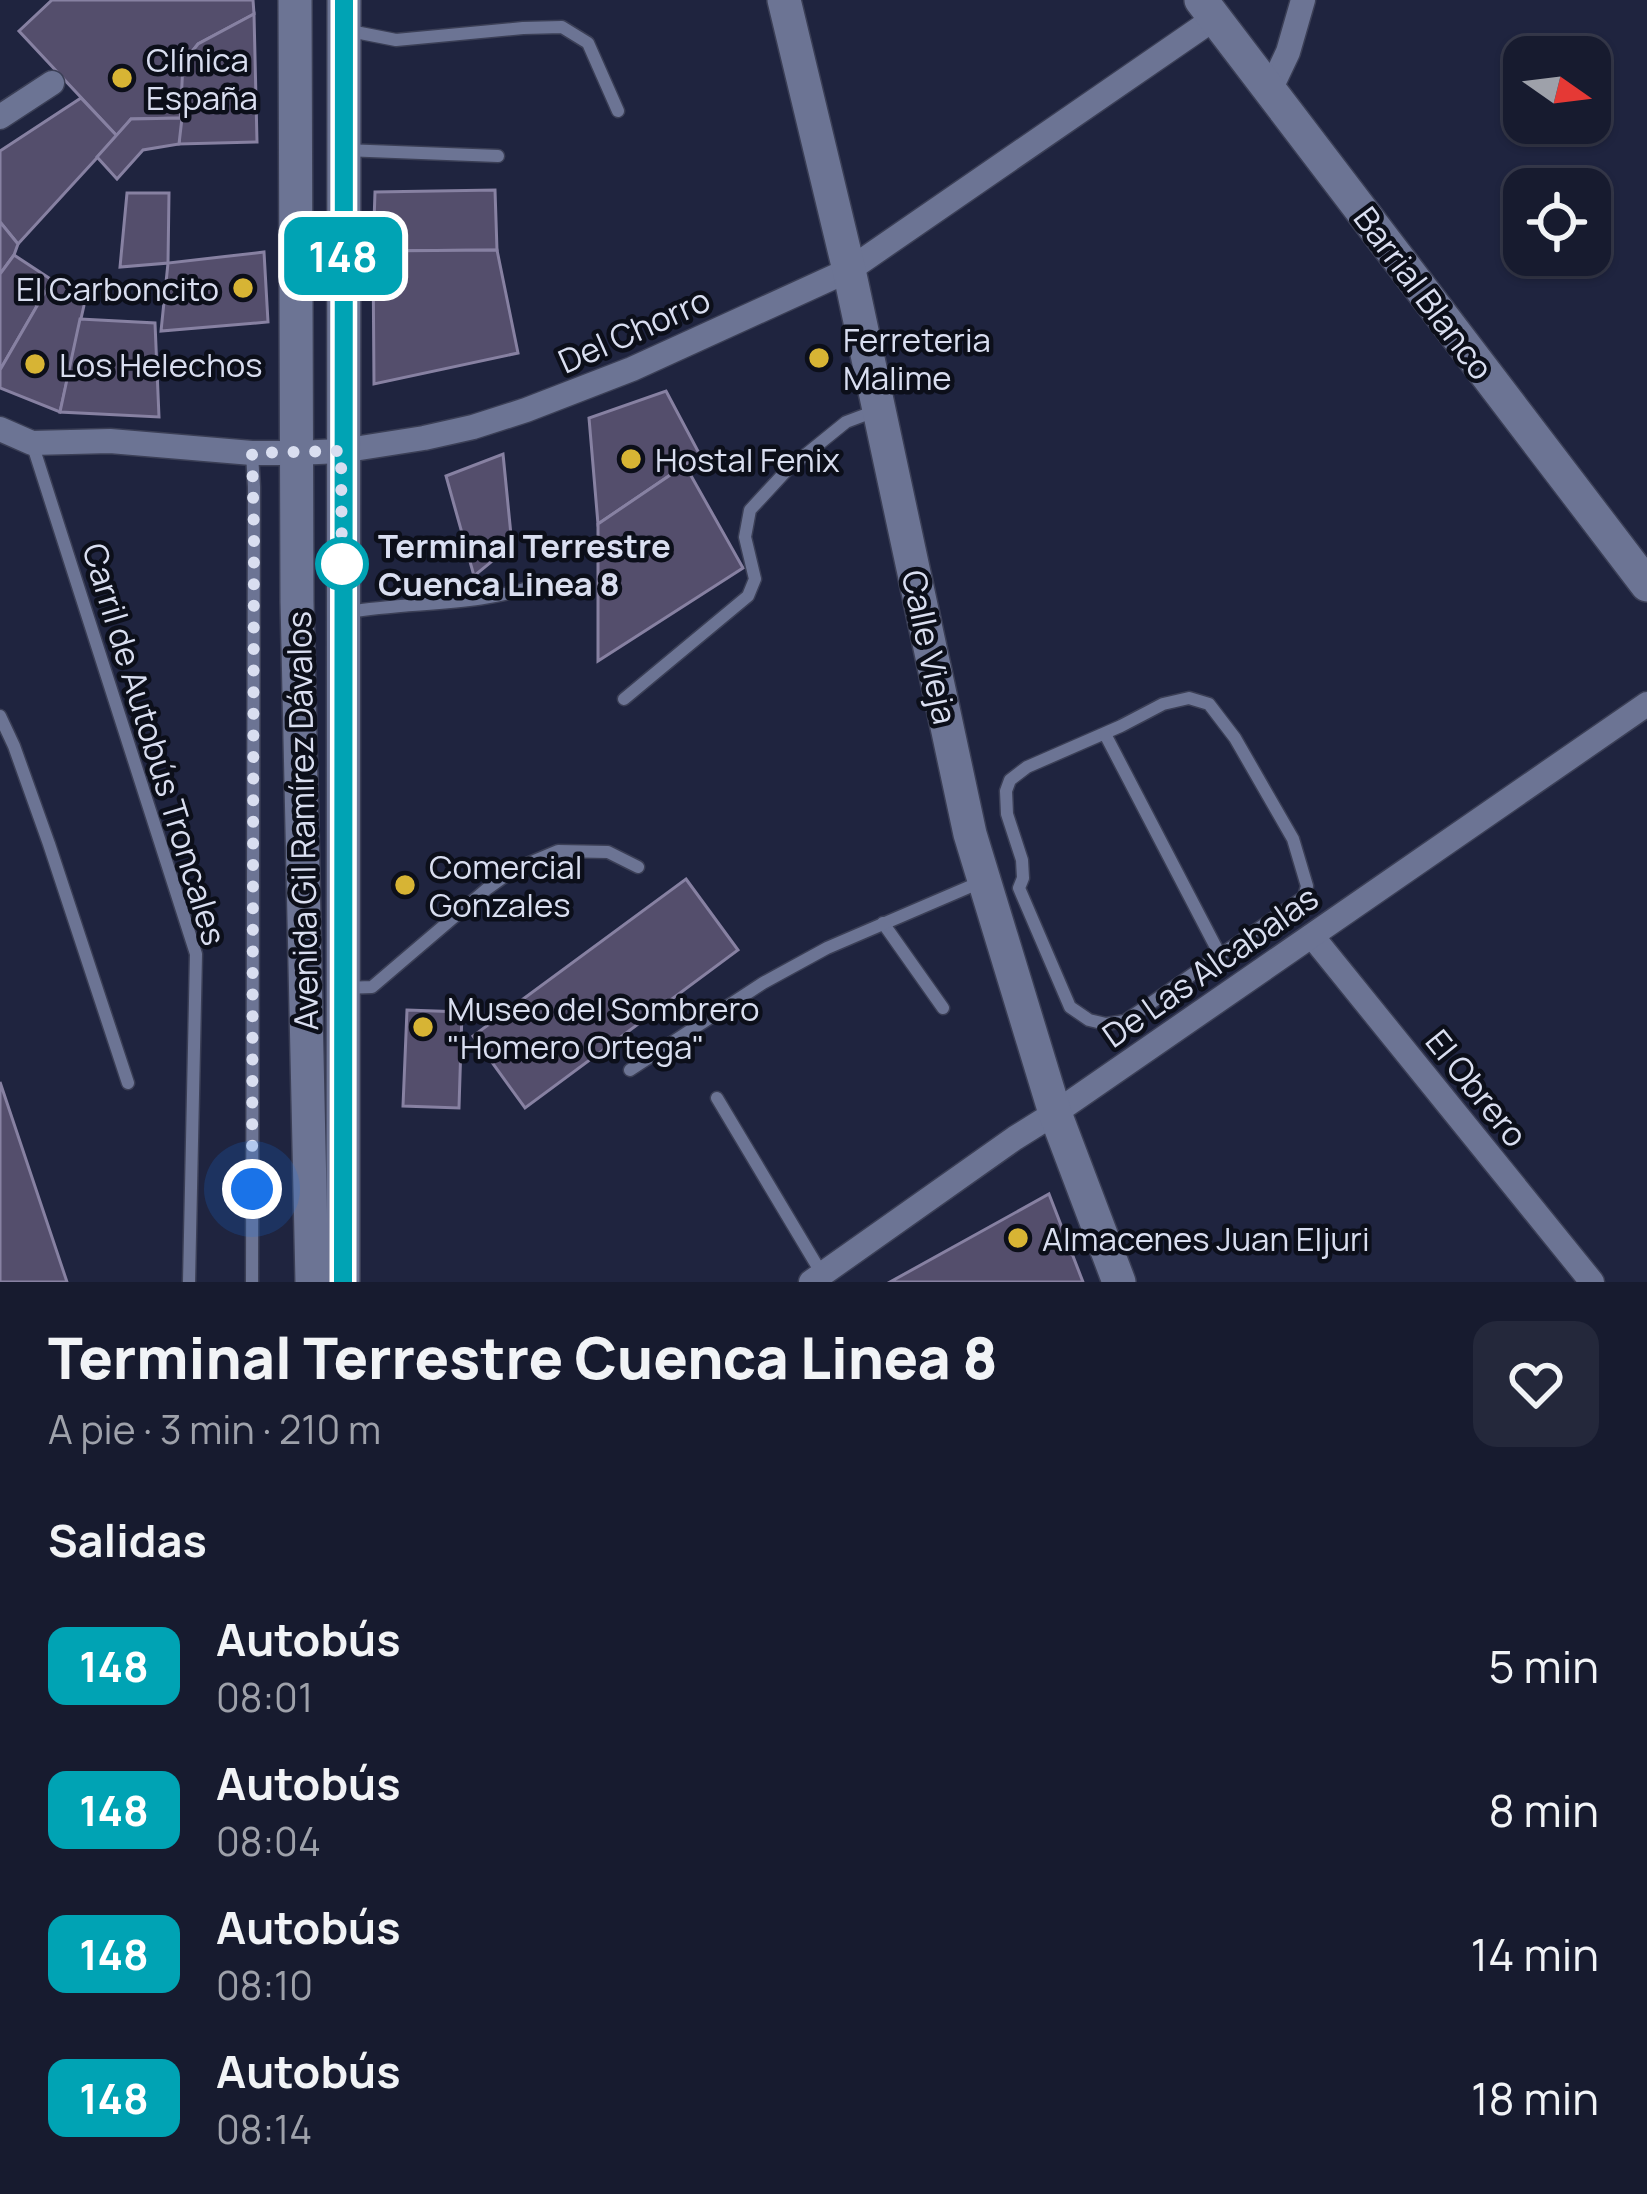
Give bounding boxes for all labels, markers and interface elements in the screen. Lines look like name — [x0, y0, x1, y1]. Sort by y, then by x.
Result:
north arrow — [1503, 36, 1611, 144]
map controls — [1503, 36, 1611, 276]
place label: Clínica España — [146, 37, 258, 120]
marker: Clínica España — [109, 65, 135, 91]
button: locate — [1503, 168, 1611, 276]
street label: Barrial Blanco — [1344, 197, 1504, 389]
line badge: 148 — [274, 217, 412, 295]
text: 148 — [308, 227, 378, 285]
place label: El Carboncito — [16, 266, 219, 311]
marker: El Carboncito — [230, 275, 256, 301]
street label: Del Chorro — [551, 277, 717, 383]
place label: Ferreteria Malime — [843, 317, 991, 400]
place label: Los Helechos — [59, 342, 263, 387]
marker: Ferreteria Malime — [806, 345, 832, 371]
marker: Los Helechos — [22, 351, 48, 377]
place label: Hostal Fenix — [655, 437, 840, 482]
marker: Hostal Fenix — [618, 446, 644, 472]
place label: Terminal Terrestre Cuenca Linea 8 — [378, 523, 671, 606]
street label: Carril de Autobús Troncales — [72, 537, 238, 951]
marker: Terminal Terrestre Cuenca Linea 8 — [317, 539, 367, 589]
street label: Calle Vieja — [892, 566, 968, 728]
street label: Avenida Gil Ramírez Dávalos — [276, 611, 328, 1031]
place label: Comercial Gonzales — [429, 844, 582, 927]
marker: Comercial Gonzales — [392, 872, 418, 898]
street label: De Las Alcabalas — [1093, 875, 1327, 1057]
place label: Museo del Sombrero "Homero Ortega" — [447, 986, 760, 1069]
marker: Museo del Sombrero "Homero Ortega" — [410, 1014, 436, 1040]
street label: El Obrero — [1416, 1020, 1538, 1156]
your location — [222, 1159, 282, 1219]
place label: Almacenes Juan Eljuri — [1042, 1216, 1370, 1261]
marker: Almacenes Juan Eljuri — [1005, 1225, 1031, 1251]
text: Terminal Terrestre Cuenca Linea 8 — [48, 1318, 998, 1396]
button: heart — [1473, 1321, 1599, 1447]
text: A pie · 3 min · 210 m — [48, 1402, 381, 1456]
text: Salidas — [48, 1509, 207, 1571]
text: Autobús — [216, 1608, 401, 1670]
text: 5 min — [1489, 1635, 1599, 1697]
text: 148 — [79, 1637, 149, 1695]
text: 08:01 — [216, 1670, 313, 1724]
text: Autobús — [216, 1752, 401, 1814]
text: 8 min — [1488, 1779, 1599, 1841]
text: 148 — [79, 1781, 149, 1839]
text: 08:04 — [216, 1814, 321, 1868]
text: Autobús — [216, 1896, 401, 1958]
text: 14 min — [1471, 1923, 1599, 1985]
text: 148 — [79, 1925, 149, 1983]
text: 08:10 — [216, 1958, 313, 2012]
text: Autobús — [216, 2040, 401, 2102]
text: 18 min — [1471, 2067, 1599, 2129]
text: 148 — [79, 2069, 149, 2127]
text: 08:14 — [216, 2102, 312, 2156]

